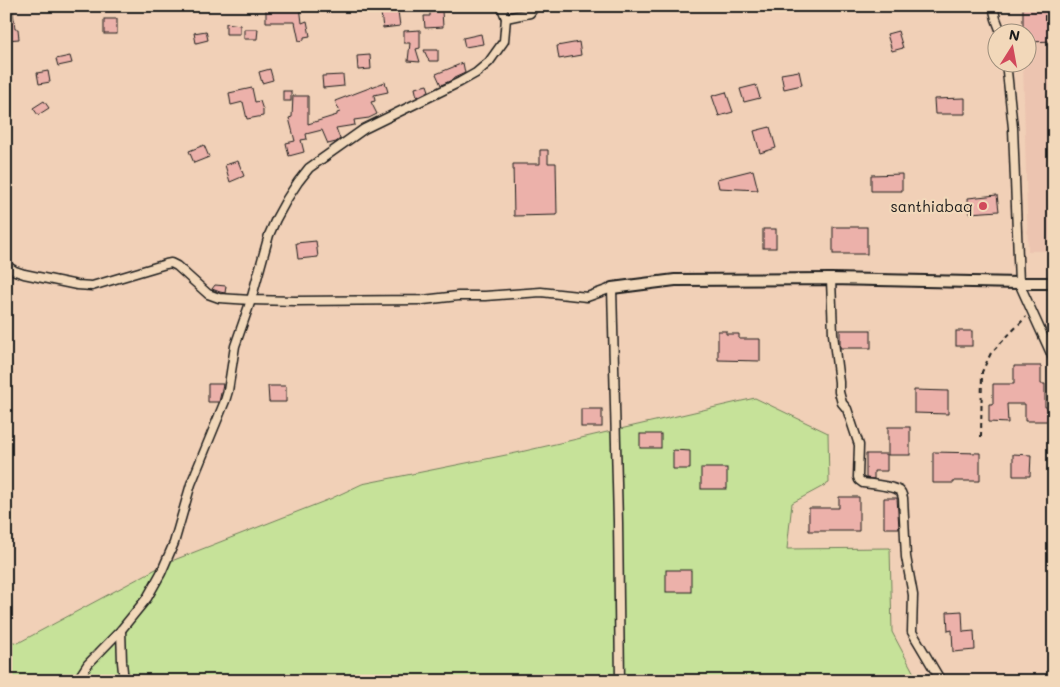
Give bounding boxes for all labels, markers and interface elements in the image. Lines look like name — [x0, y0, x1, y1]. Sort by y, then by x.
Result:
north arrow — [988, 22, 1038, 72]
text: N — [1008, 24, 1022, 45]
place label: santhiabaq — [891, 196, 973, 216]
marker: santhiabaq — [977, 200, 989, 212]

